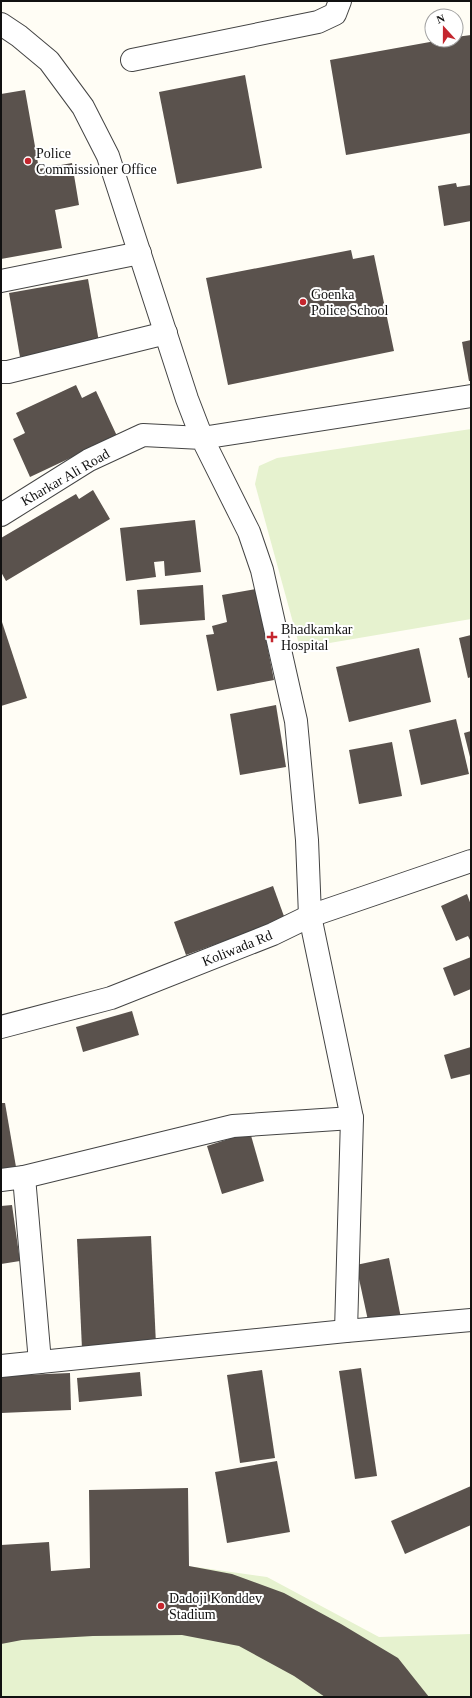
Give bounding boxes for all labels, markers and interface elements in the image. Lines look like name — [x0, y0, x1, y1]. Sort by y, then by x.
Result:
north arrow — [424, 8, 464, 48]
text: N — [435, 12, 446, 26]
place label: Police Commissioner Office — [36, 146, 157, 177]
marker: Police Commissioner Office — [23, 156, 33, 166]
place label: Goenka Police School — [311, 287, 388, 318]
marker: Goenka Police School — [298, 297, 308, 307]
street label: Kharkar Ali Road — [18, 446, 112, 509]
place label: Bhadkamkar Hospital — [281, 622, 353, 653]
marker: Bhadkamkar Hospital — [266, 631, 278, 643]
street label: Koliwada Rd — [200, 928, 274, 969]
place label: Dadoji Konddev Stadium — [169, 1591, 262, 1622]
marker: Dadoji Konddev Stadium — [156, 1601, 166, 1611]

